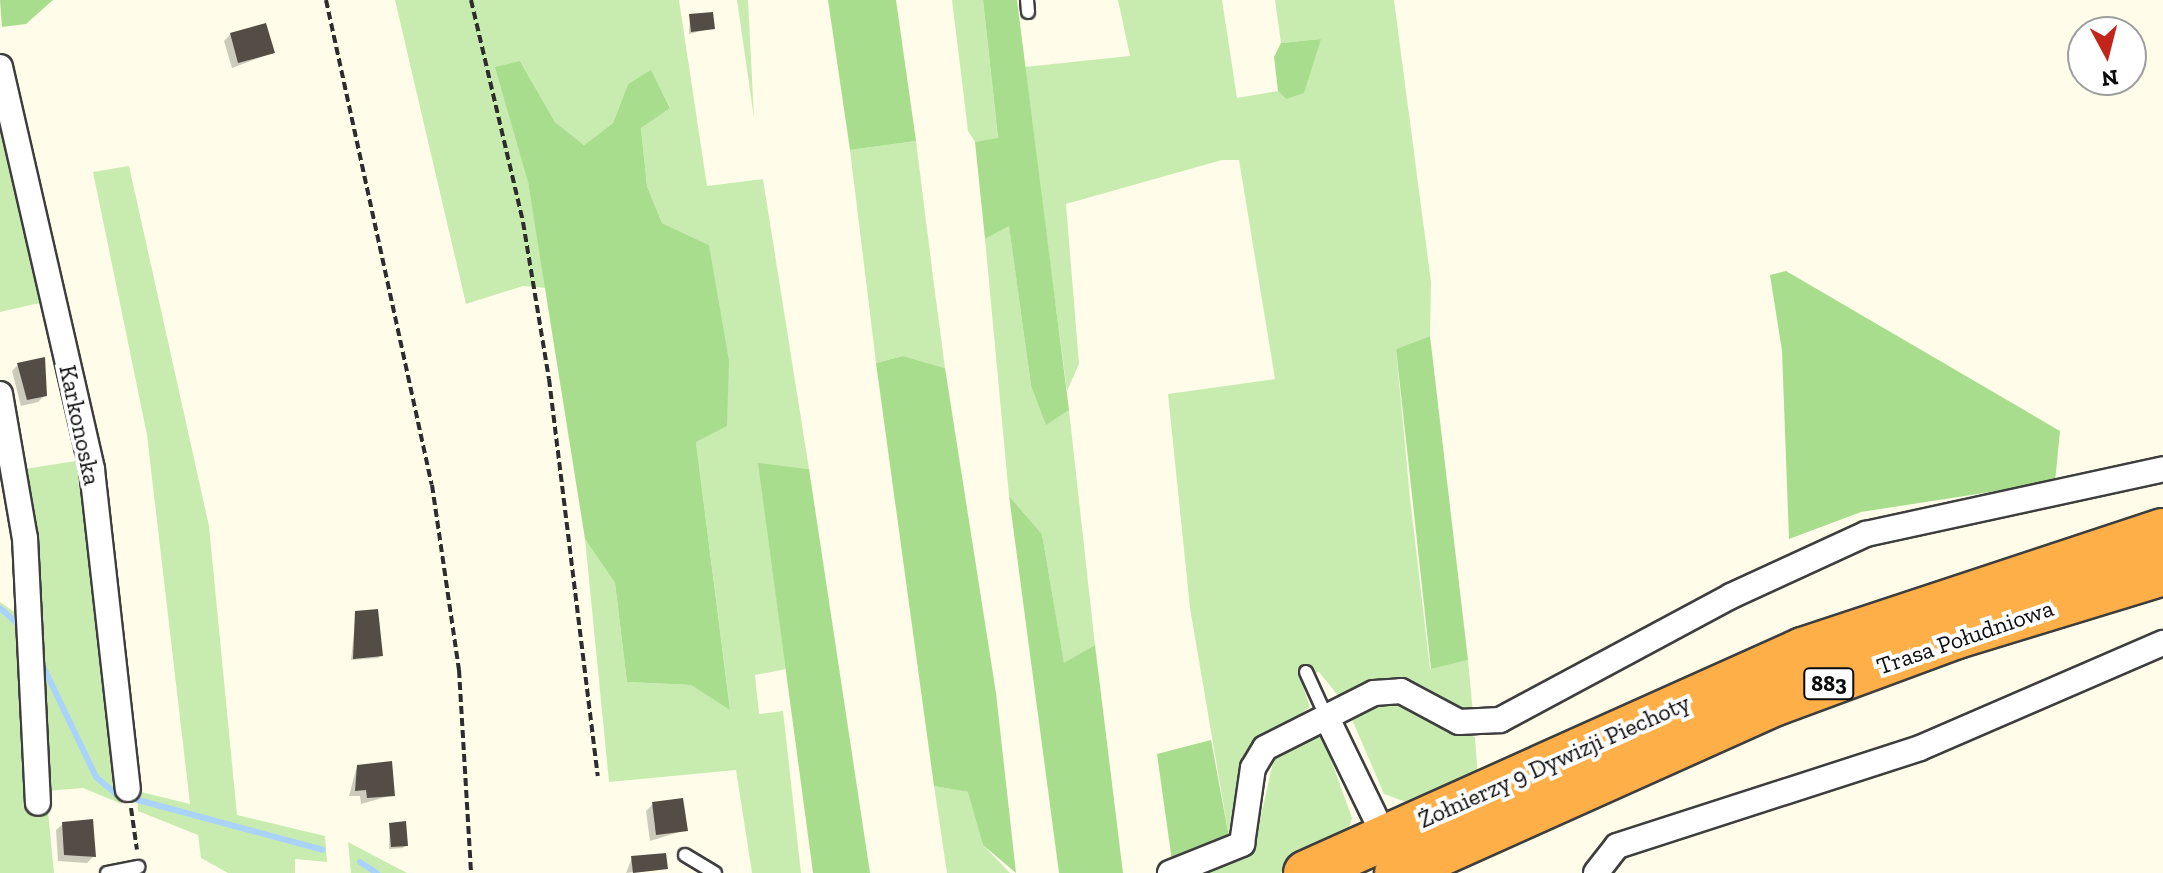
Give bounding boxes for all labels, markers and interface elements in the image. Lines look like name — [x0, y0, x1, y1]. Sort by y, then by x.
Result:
north arrow — [2067, 16, 2147, 96]
text: N — [2100, 64, 2120, 93]
street label: Karkonoska — [53, 362, 107, 488]
street label: Trasa Południowa — [1873, 593, 2057, 681]
road number: 883 — [1803, 666, 1855, 702]
street label: Żołnierzy 9 Dywizji Piechoty — [1413, 688, 1695, 834]

